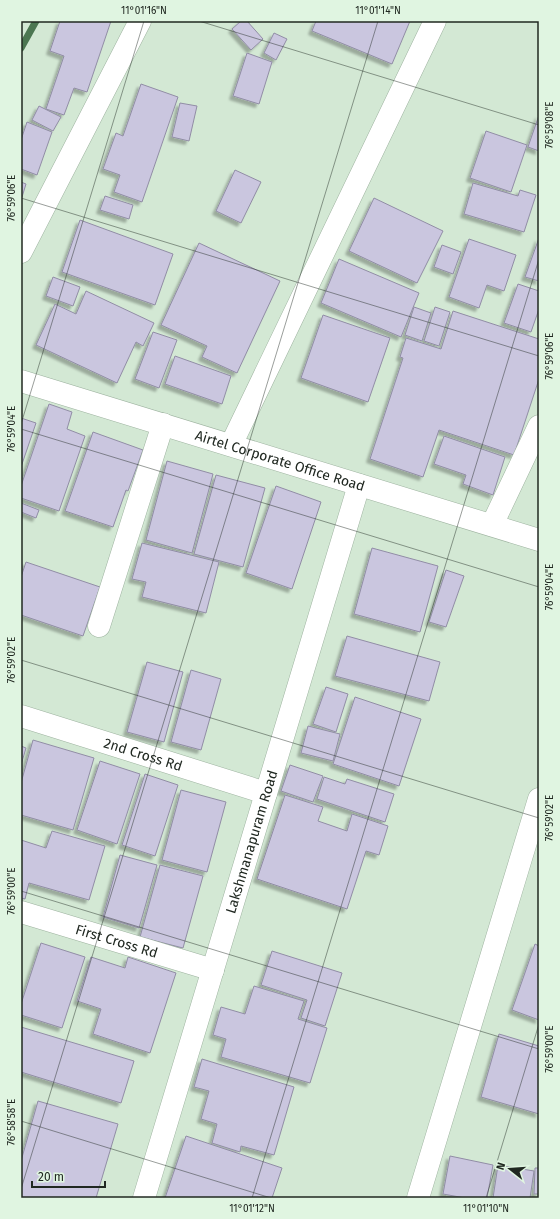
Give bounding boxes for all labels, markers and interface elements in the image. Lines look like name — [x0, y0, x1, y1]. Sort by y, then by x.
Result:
text: 11°01'16"N — [121, 5, 167, 17]
text: 11°01'14"N — [355, 5, 401, 17]
text: 76°59'08"E — [544, 101, 556, 149]
text: 76°59'06"E — [6, 175, 18, 221]
text: 76°59'06"E — [544, 333, 556, 379]
text: 76°59'04"E — [6, 406, 18, 452]
street label: Airtel Corporate Office Road — [193, 427, 367, 495]
text: 76°59'04"E — [544, 564, 556, 610]
text: 76°59'02"E — [6, 637, 18, 683]
street label: 2nd Cross Rd — [102, 735, 184, 775]
street label: Lakshmanapuram Road — [222, 768, 282, 916]
text: 76°59'02"E — [544, 795, 556, 841]
text: 76°59'00"E — [6, 867, 18, 915]
street label: First Cross Rd — [73, 921, 160, 962]
text: 76°59'00"E — [544, 1025, 556, 1073]
text: 76°58'58"E — [6, 1099, 18, 1145]
north arrow — [490, 1149, 530, 1189]
text: N — [494, 1161, 508, 1172]
scale bar — [32, 1163, 105, 1189]
text: 20 m — [38, 1170, 64, 1184]
text: 11°01'12"N — [229, 1203, 275, 1215]
text: 11°01'10"N — [463, 1203, 509, 1215]

